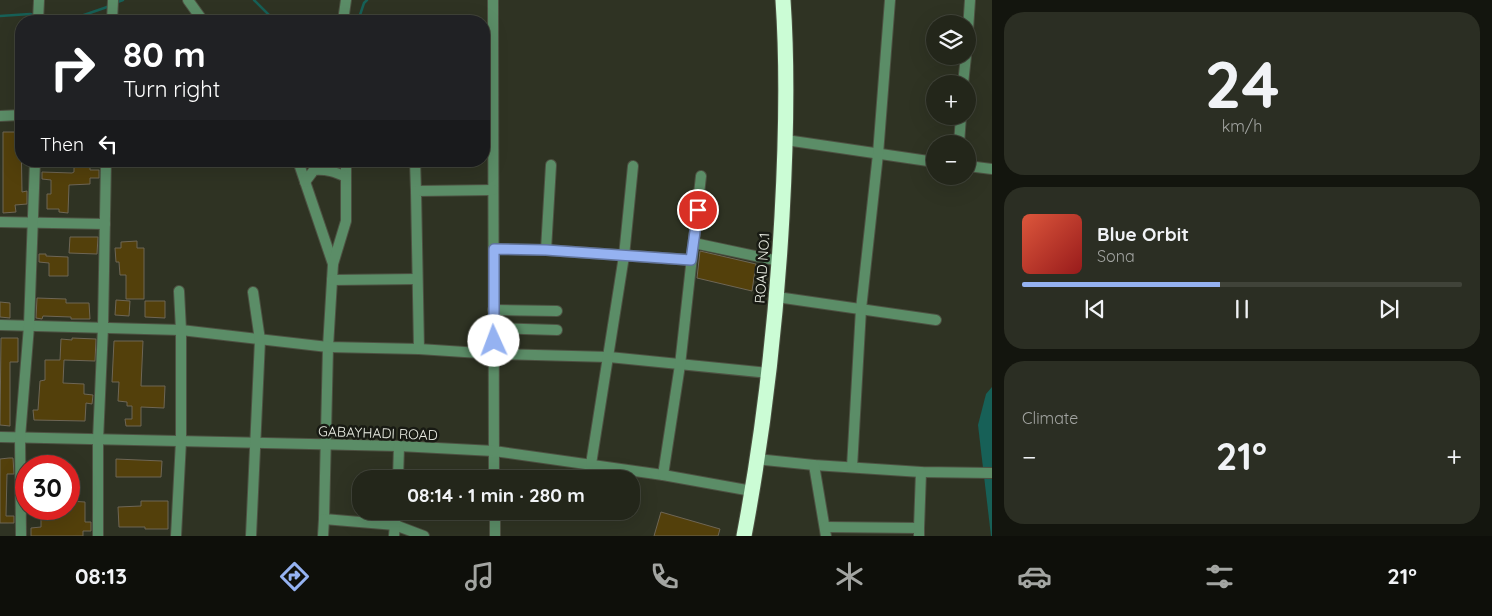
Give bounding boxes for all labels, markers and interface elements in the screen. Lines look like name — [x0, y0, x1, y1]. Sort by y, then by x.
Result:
map controls — [926, 15, 976, 185]
button: layers — [926, 15, 976, 65]
text: 80 m — [123, 32, 206, 76]
icon: right — [40, 35, 105, 100]
text: 24 — [1204, 43, 1280, 124]
text: Turn right — [123, 75, 220, 103]
button: + — [926, 75, 976, 125]
text: km/h — [1222, 116, 1262, 136]
icon: left — [94, 130, 122, 158]
text: Then — [40, 132, 84, 156]
button: − — [926, 135, 976, 185]
pin — [677, 189, 719, 231]
icon: arrive — [684, 196, 712, 224]
text: Blue Orbit — [1097, 222, 1189, 246]
street label: ROAD NO.1 — [751, 232, 773, 304]
text: Sona — [1097, 246, 1135, 266]
icon: previous — [1081, 295, 1109, 323]
icon: pause — [1228, 295, 1256, 323]
icon: next — [1375, 295, 1403, 323]
position arrow — [467, 314, 519, 366]
text: Climate — [1022, 408, 1078, 428]
street label: GABAYHADI ROAD — [318, 422, 438, 444]
text: 21° — [1216, 432, 1267, 480]
text: − — [1022, 439, 1037, 474]
text: + — [1446, 439, 1462, 474]
speed limit sign: 30 — [15, 455, 80, 520]
text: 08:14 · 1 min · 280 m — [407, 483, 585, 507]
icon: directions — [277, 559, 312, 594]
icon: music — [462, 559, 497, 594]
icon: phone — [647, 559, 682, 594]
icon: climate — [832, 559, 867, 594]
icon: car — [1017, 559, 1052, 594]
icon: filters — [1202, 559, 1237, 594]
text: 08:13 — [75, 562, 127, 590]
text: 21° — [1387, 562, 1417, 590]

